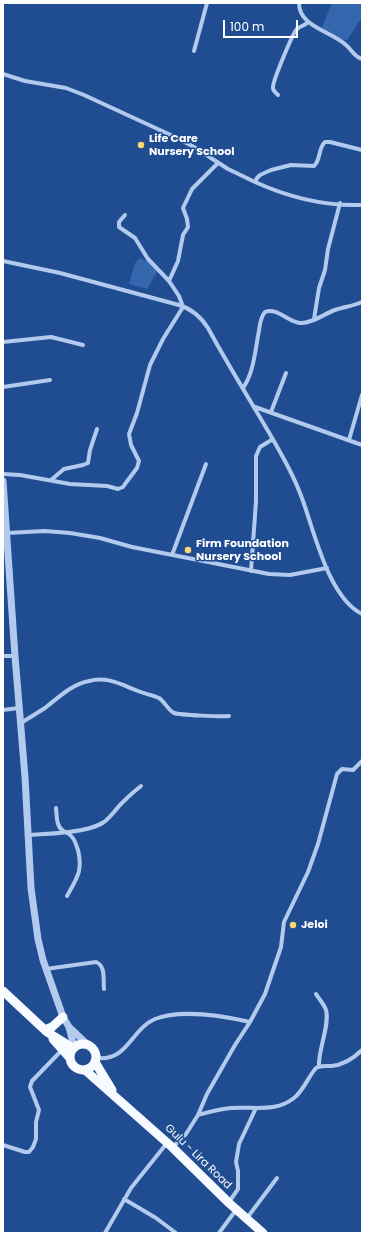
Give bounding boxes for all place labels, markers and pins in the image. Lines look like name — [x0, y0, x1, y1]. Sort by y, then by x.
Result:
place label: Life Care Nursery School — [149, 132, 234, 158]
marker: Life Care Nursery School — [136, 140, 146, 150]
place label: Firm Foundation Nursery School — [196, 537, 289, 563]
marker: Firm Foundation Nursery School — [183, 545, 193, 555]
place label: Jeloi — [301, 918, 328, 932]
marker: Jeloi — [288, 920, 298, 930]

